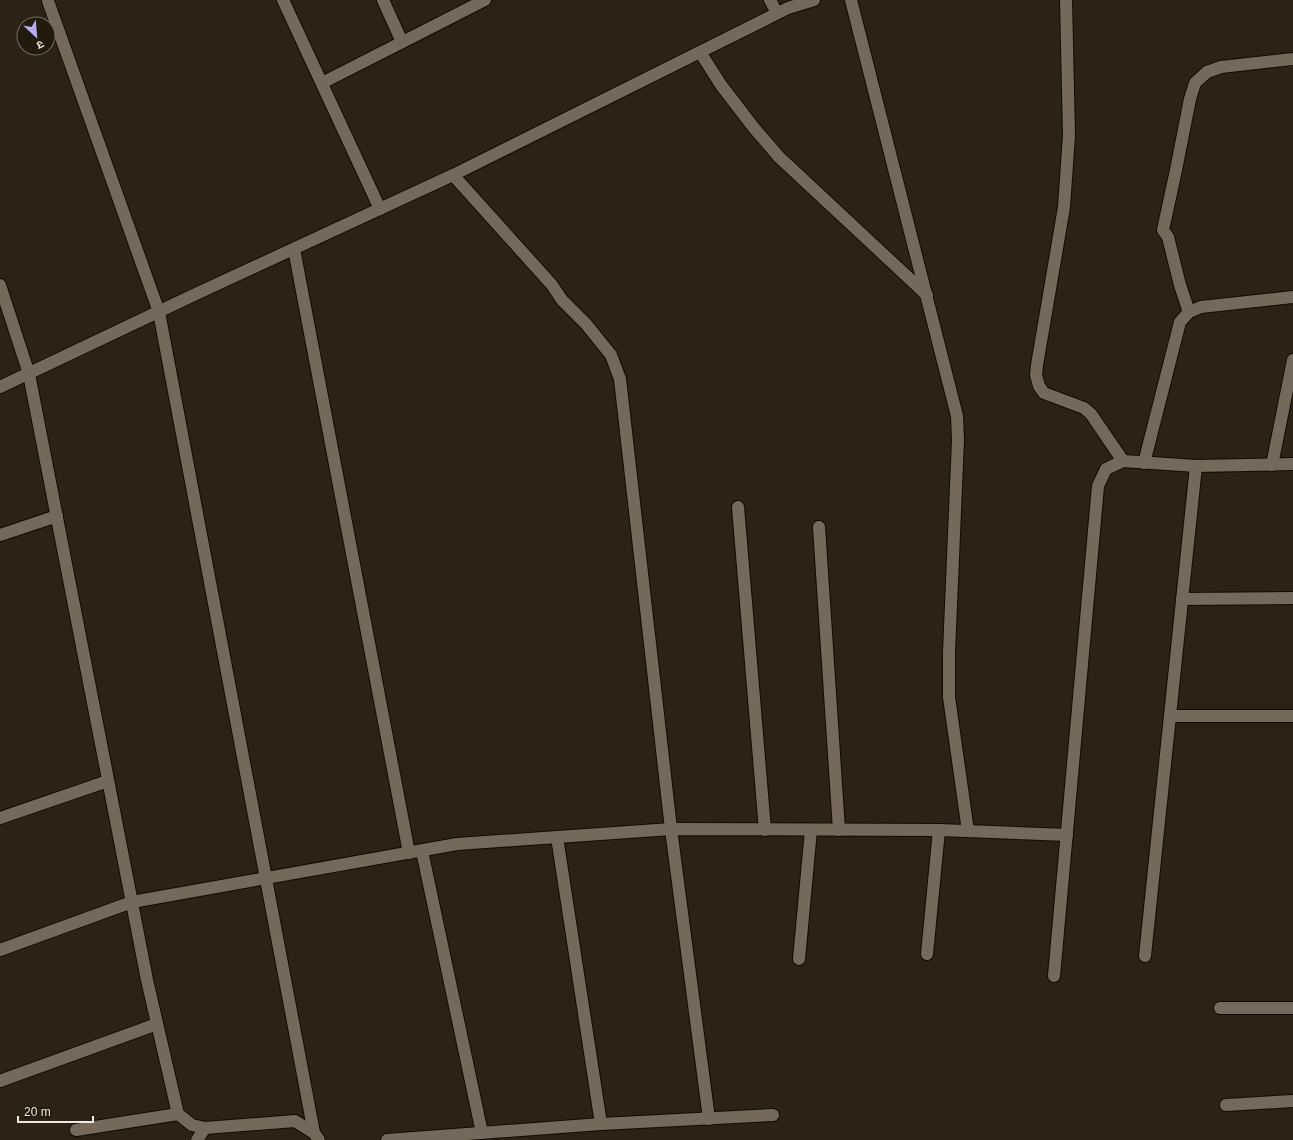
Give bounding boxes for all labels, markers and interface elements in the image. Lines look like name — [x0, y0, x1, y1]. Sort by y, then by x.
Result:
north arrow — [16, 16, 56, 56]
text: उ — [34, 38, 46, 52]
scale bar — [18, 1098, 93, 1124]
text: 20 m — [24, 1105, 51, 1119]

